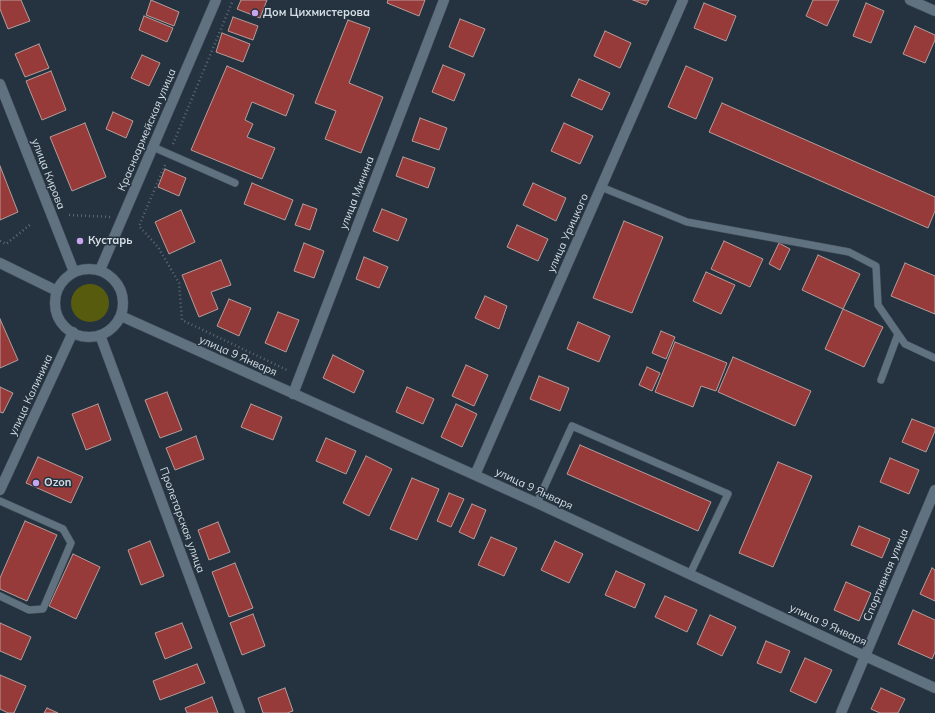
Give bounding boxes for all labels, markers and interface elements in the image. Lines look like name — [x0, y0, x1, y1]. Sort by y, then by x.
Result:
place label: Дом Цихмистерова — [263, 6, 370, 20]
marker: Дом Цихмистерова — [250, 8, 260, 18]
street label: Красноармейская улица — [115, 67, 179, 193]
street label: улица Кирова — [28, 137, 68, 211]
street label: улица Минина — [337, 155, 377, 231]
street label: улица Урицкого — [545, 191, 591, 275]
place label: Кустарь — [88, 234, 132, 248]
marker: Кустарь — [75, 236, 85, 246]
street label: улица 9 Января — [197, 333, 279, 379]
street label: улица Калинина — [6, 352, 56, 438]
street label: Пролетарская улица — [157, 465, 207, 575]
street label: улица 9 Января — [493, 465, 575, 513]
place label: Ozon — [44, 476, 71, 490]
marker: Ozon — [31, 478, 41, 488]
street label: Спортивная улица — [861, 527, 911, 623]
street label: улица 9 Января — [787, 601, 869, 649]

